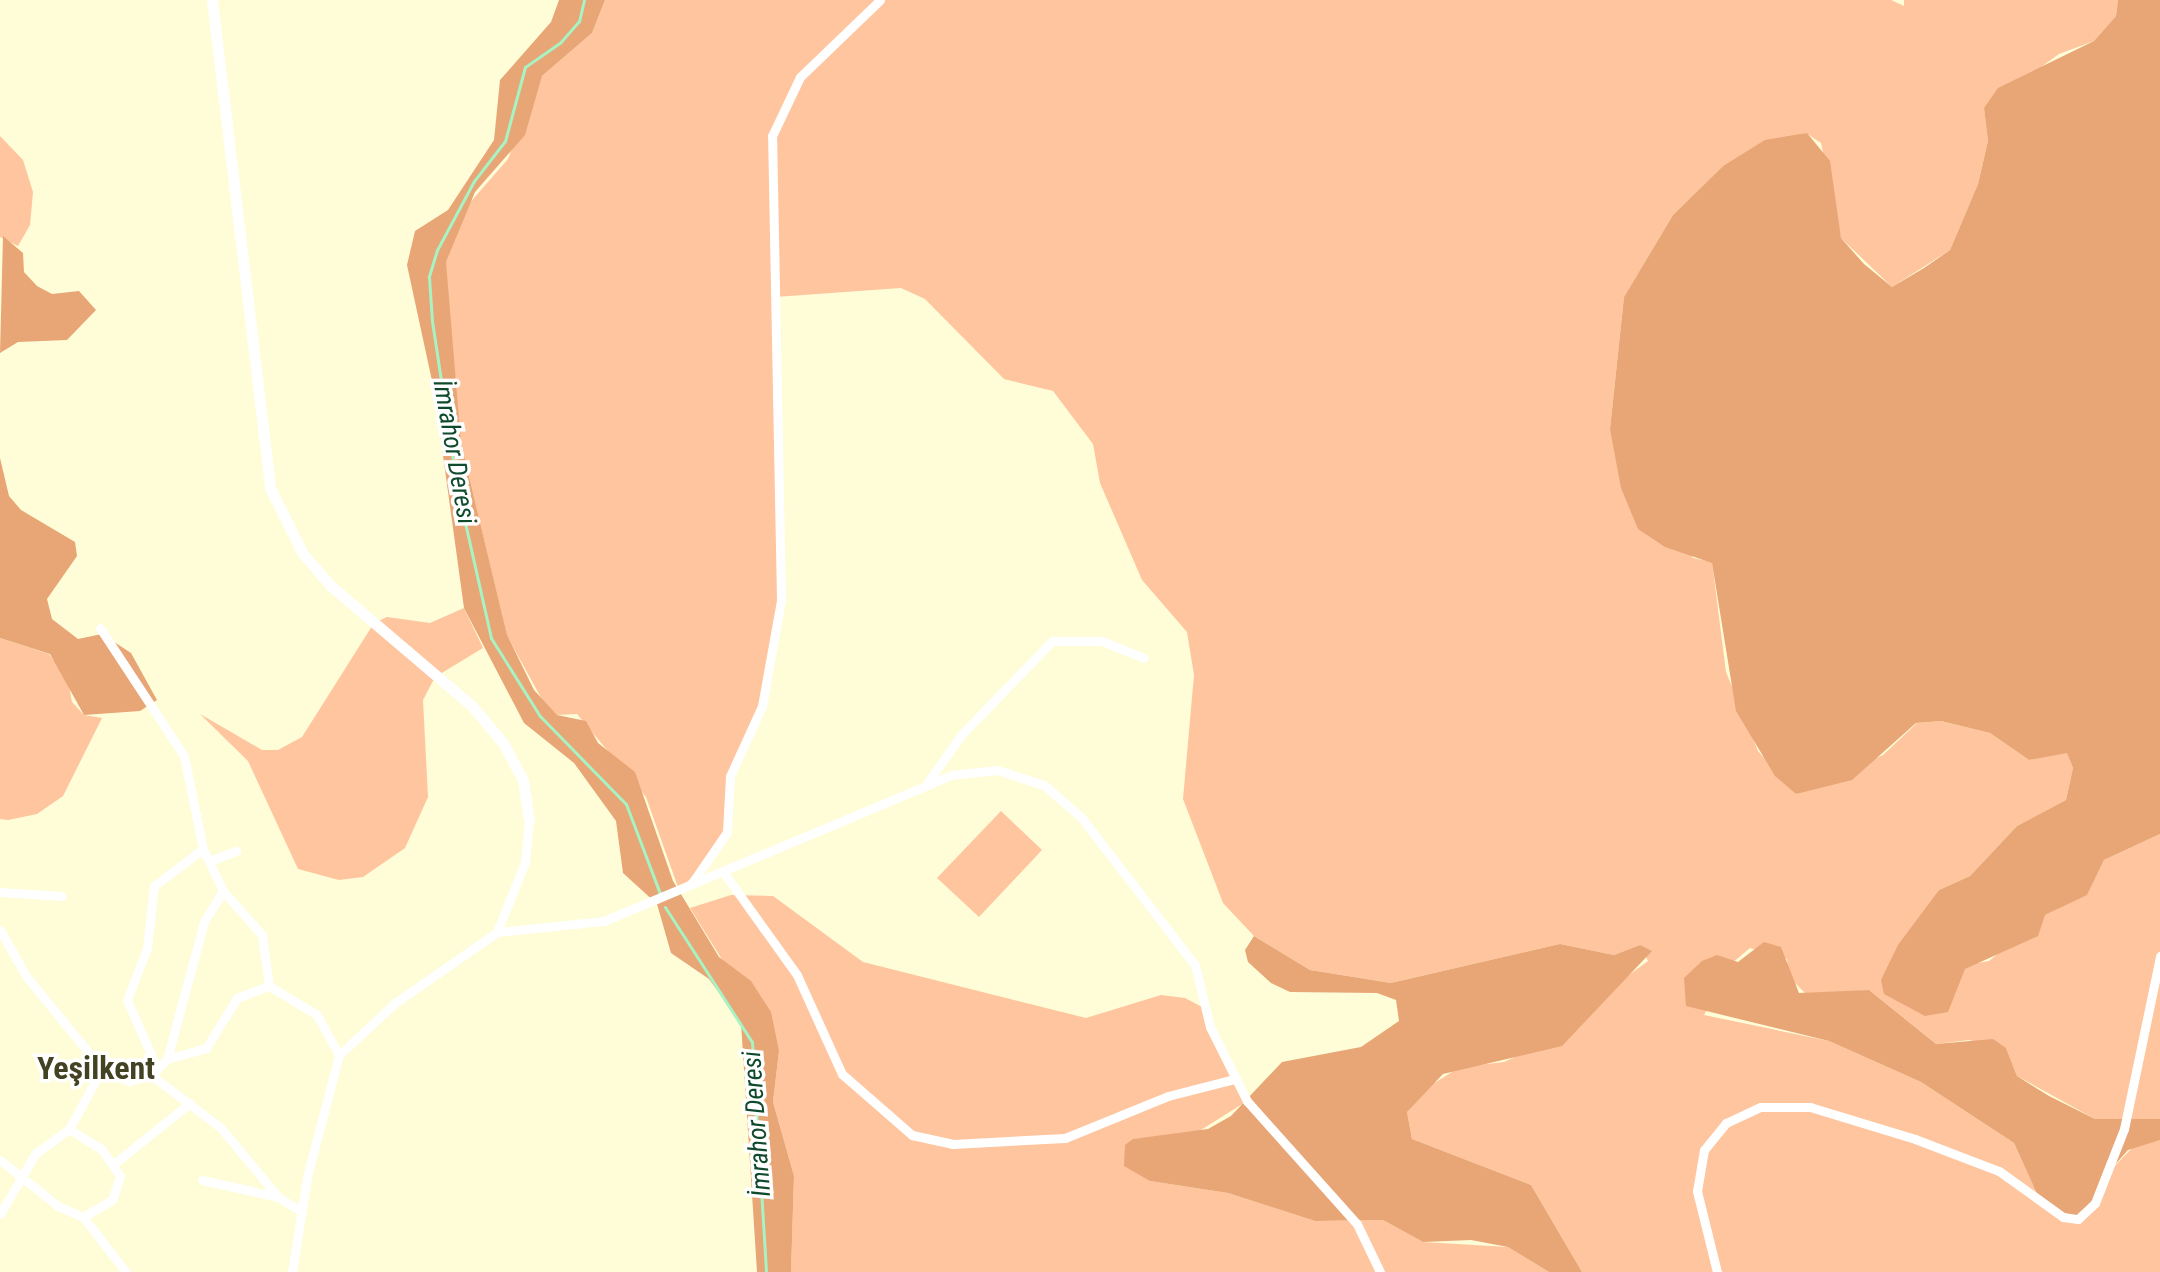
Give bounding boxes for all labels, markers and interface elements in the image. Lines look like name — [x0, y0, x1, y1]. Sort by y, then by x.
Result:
water label: İmrahor Deresi — [426, 378, 482, 526]
district label: Yeşilkent — [37, 1049, 155, 1087]
water label: İmrahor Deresi — [736, 1050, 778, 1198]

